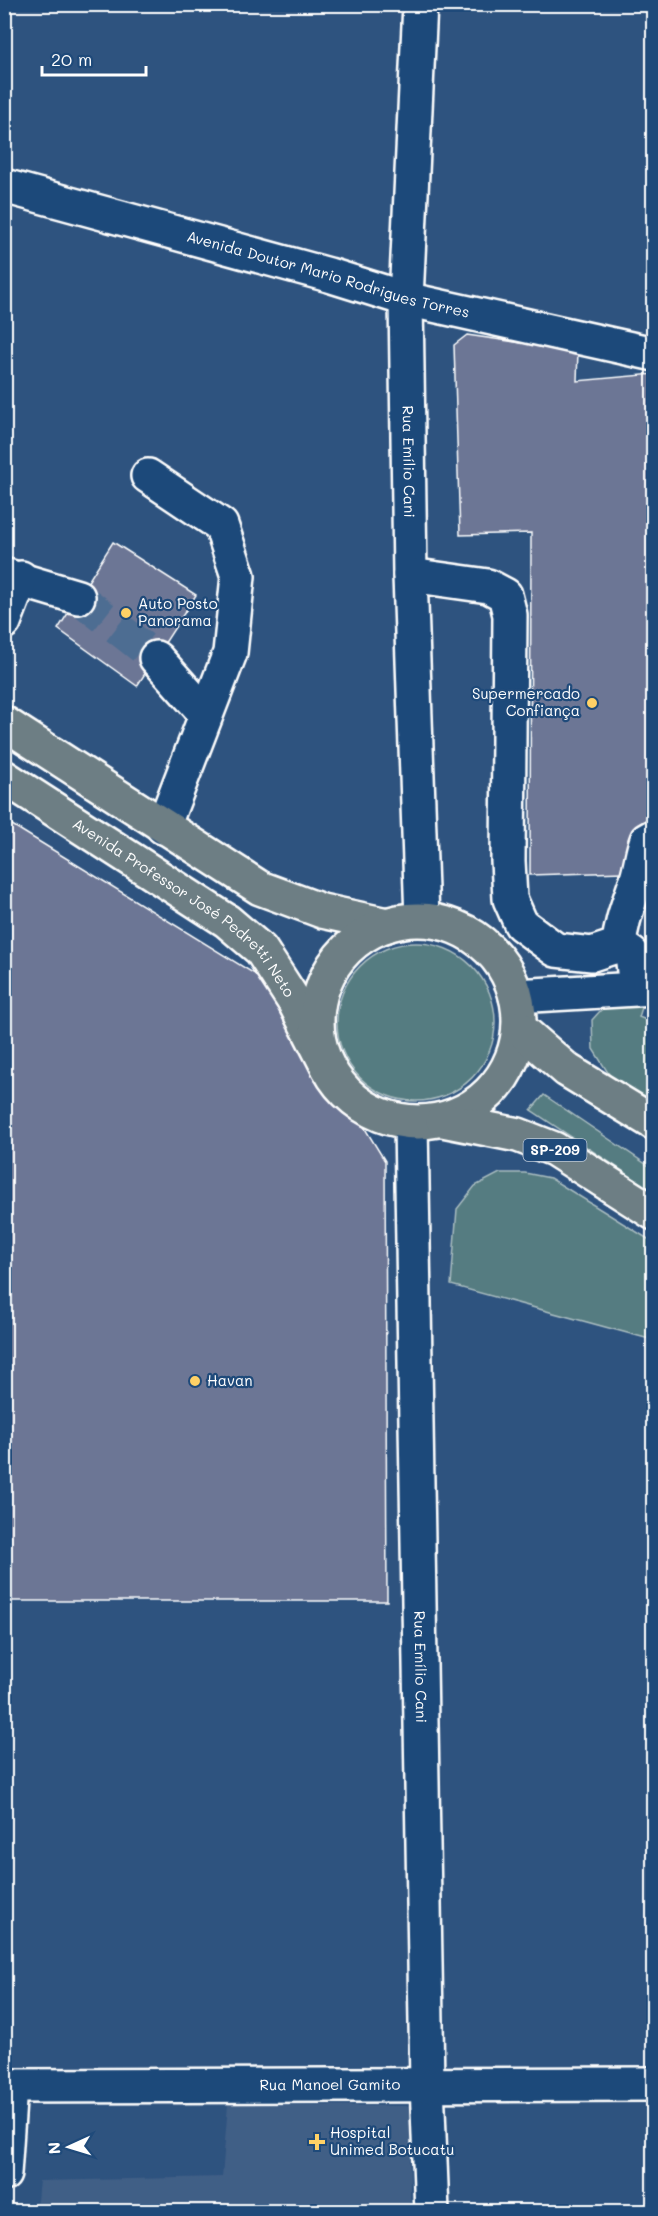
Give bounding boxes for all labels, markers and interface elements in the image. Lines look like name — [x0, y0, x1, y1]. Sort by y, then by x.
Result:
scale bar — [42, 39, 146, 77]
text: 20 m — [51, 47, 92, 71]
street label: Avenida Doutor Mario Rodrigues Torres — [185, 225, 472, 322]
street label: Rua Emílio Cani — [399, 405, 420, 518]
place label: Auto Posto Panorama — [138, 593, 218, 630]
marker: Auto Posto Panorama — [119, 606, 133, 620]
place label: Supermercado Confiança — [472, 683, 580, 720]
marker: Supermercado Confiança — [585, 696, 599, 710]
street label: Avenida Professor José Pedretti Neto — [69, 813, 300, 1001]
road number: SP-209 — [524, 1139, 586, 1161]
place label: Havan — [207, 1370, 253, 1390]
marker: Havan — [188, 1374, 202, 1388]
street label: Rua Emílio Cani — [410, 1611, 432, 1723]
street label: Rua Manoel Gamito — [259, 2074, 401, 2094]
north arrow — [39, 2117, 99, 2177]
place label: Hospital Unimed Botucatu — [330, 2122, 454, 2159]
marker: Hospital Unimed Botucatu — [308, 2133, 326, 2151]
text: N — [43, 2141, 64, 2155]

